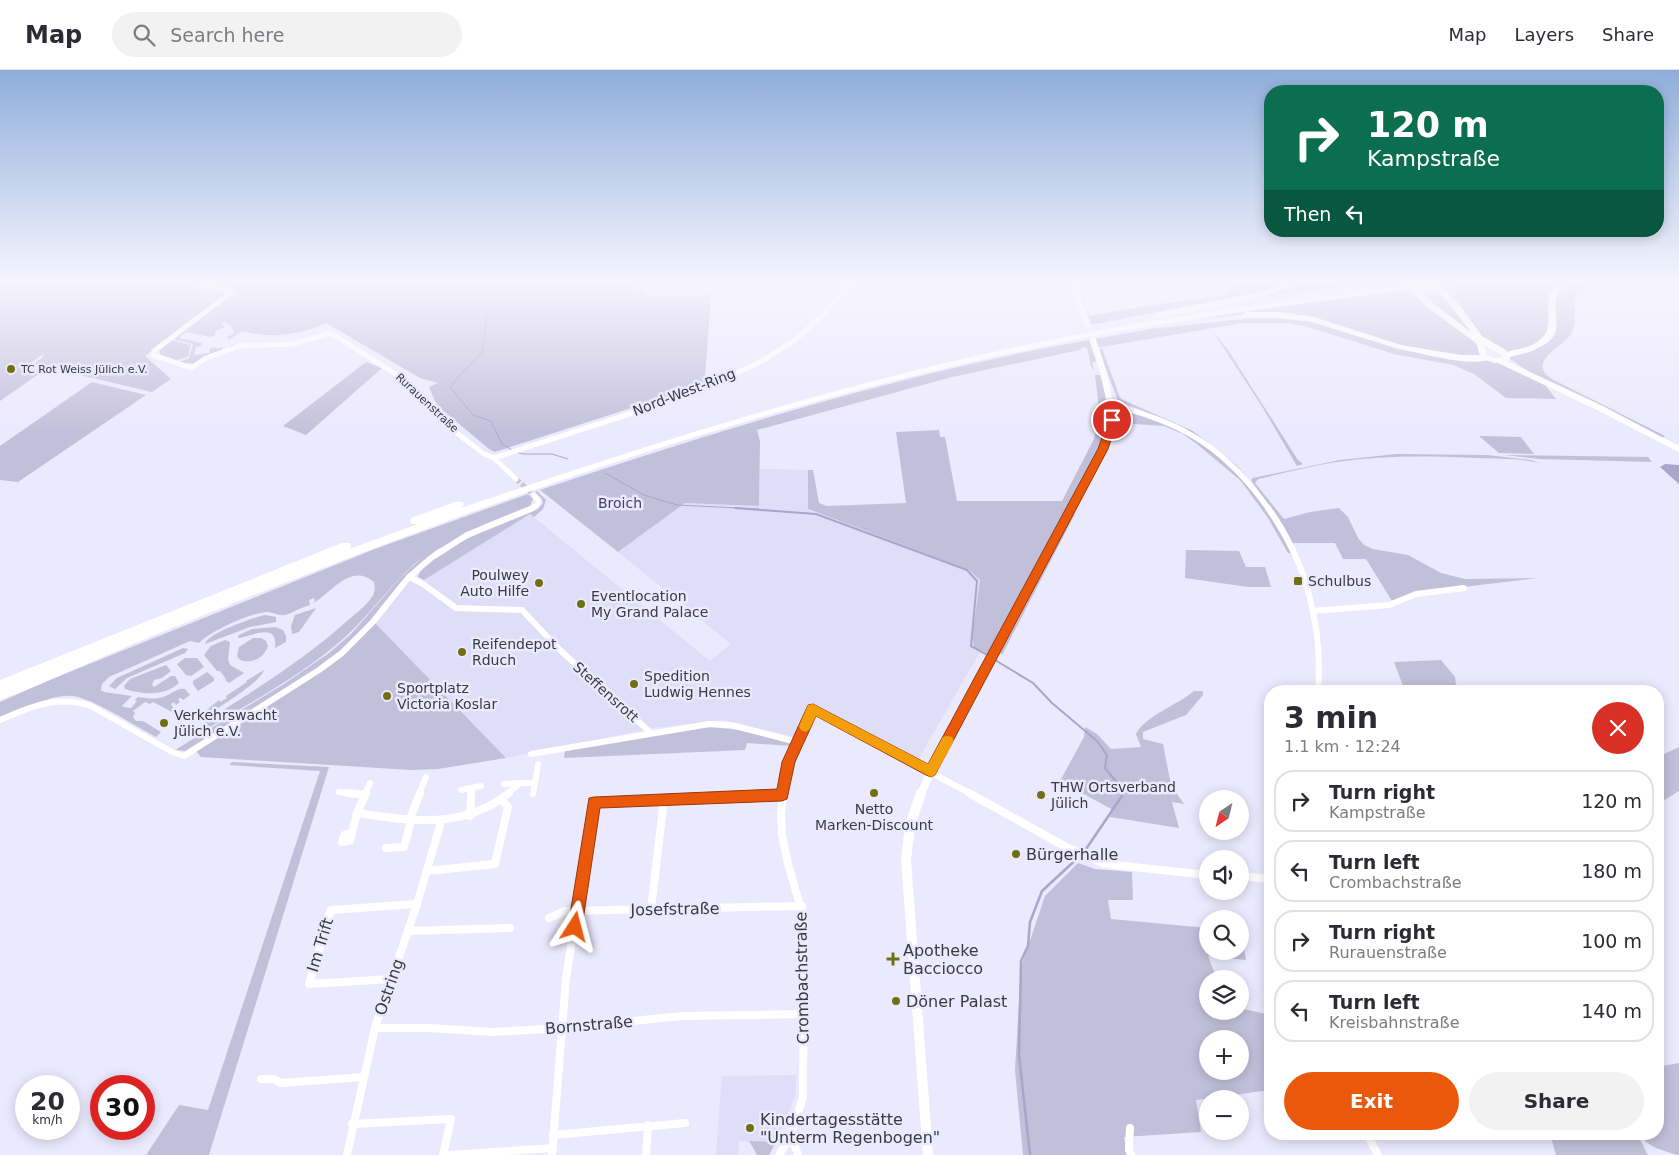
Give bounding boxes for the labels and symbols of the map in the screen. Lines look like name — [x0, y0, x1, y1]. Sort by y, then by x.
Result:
marker: TC Rot Weiss Jülich e.V. — [5, 363, 17, 375]
place label: TC Rot Weiss Jülich e.V. — [20, 363, 148, 376]
street label: Nord-West-Ring — [630, 365, 738, 419]
street label: Rurauenstraße — [393, 371, 461, 436]
pin — [1091, 399, 1133, 441]
park label: Broich — [598, 495, 642, 511]
place label: Poulwey Auto Hilfe — [460, 567, 529, 599]
place label: Schulbus — [1308, 573, 1371, 589]
marker: Schulbus — [1292, 575, 1304, 587]
marker: Poulwey Auto Hilfe — [533, 577, 545, 589]
place label: Eventlocation My Grand Palace — [591, 588, 708, 620]
marker: Eventlocation My Grand Palace — [575, 598, 587, 610]
place label: Reifendepot Rduch — [472, 636, 557, 668]
marker: Reifendepot Rduch — [456, 646, 468, 658]
street label: Steffensrott — [570, 658, 642, 726]
place label: Spedition Ludwig Hennes — [644, 668, 751, 700]
marker: Spedition Ludwig Hennes — [628, 678, 640, 690]
place label: Sportplatz Victoria Koslar — [397, 680, 497, 712]
marker: Sportplatz Victoria Koslar — [381, 690, 393, 702]
place label: Verkehrswacht Jülich e.V. — [173, 707, 278, 739]
marker: Verkehrswacht Jülich e.V. — [158, 717, 170, 729]
place label: THW Ortsverband Jülich — [1050, 779, 1176, 811]
marker: Netto Marken-Discount — [868, 787, 880, 799]
marker: THW Ortsverband Jülich — [1035, 789, 1047, 801]
north arrow — [1199, 790, 1249, 840]
place label: Netto Marken-Discount — [815, 801, 934, 833]
place label: Bürgerhalle — [1026, 845, 1118, 864]
marker: Bürgerhalle — [1010, 848, 1022, 860]
street label: Josefstraße — [629, 899, 720, 919]
position arrow — [548, 900, 600, 952]
street label: Crombachstraße — [791, 912, 813, 1044]
street label: Im Trift — [303, 916, 337, 974]
place label: Apotheke Bacciocco — [903, 941, 983, 978]
marker: Apotheke Bacciocco — [887, 953, 899, 965]
street label: Ostring — [370, 956, 408, 1018]
place label: Döner Palast — [906, 992, 1007, 1011]
marker: Döner Palast — [890, 995, 902, 1007]
street label: Bornstraße — [544, 1012, 634, 1038]
speed limit sign: 30 — [90, 1075, 155, 1140]
place label: Kindertagesstätte "Unterm Regenbogen" — [760, 1110, 940, 1147]
marker: Kindertagesstätte "Unterm Regenbogen" — [744, 1122, 756, 1134]

